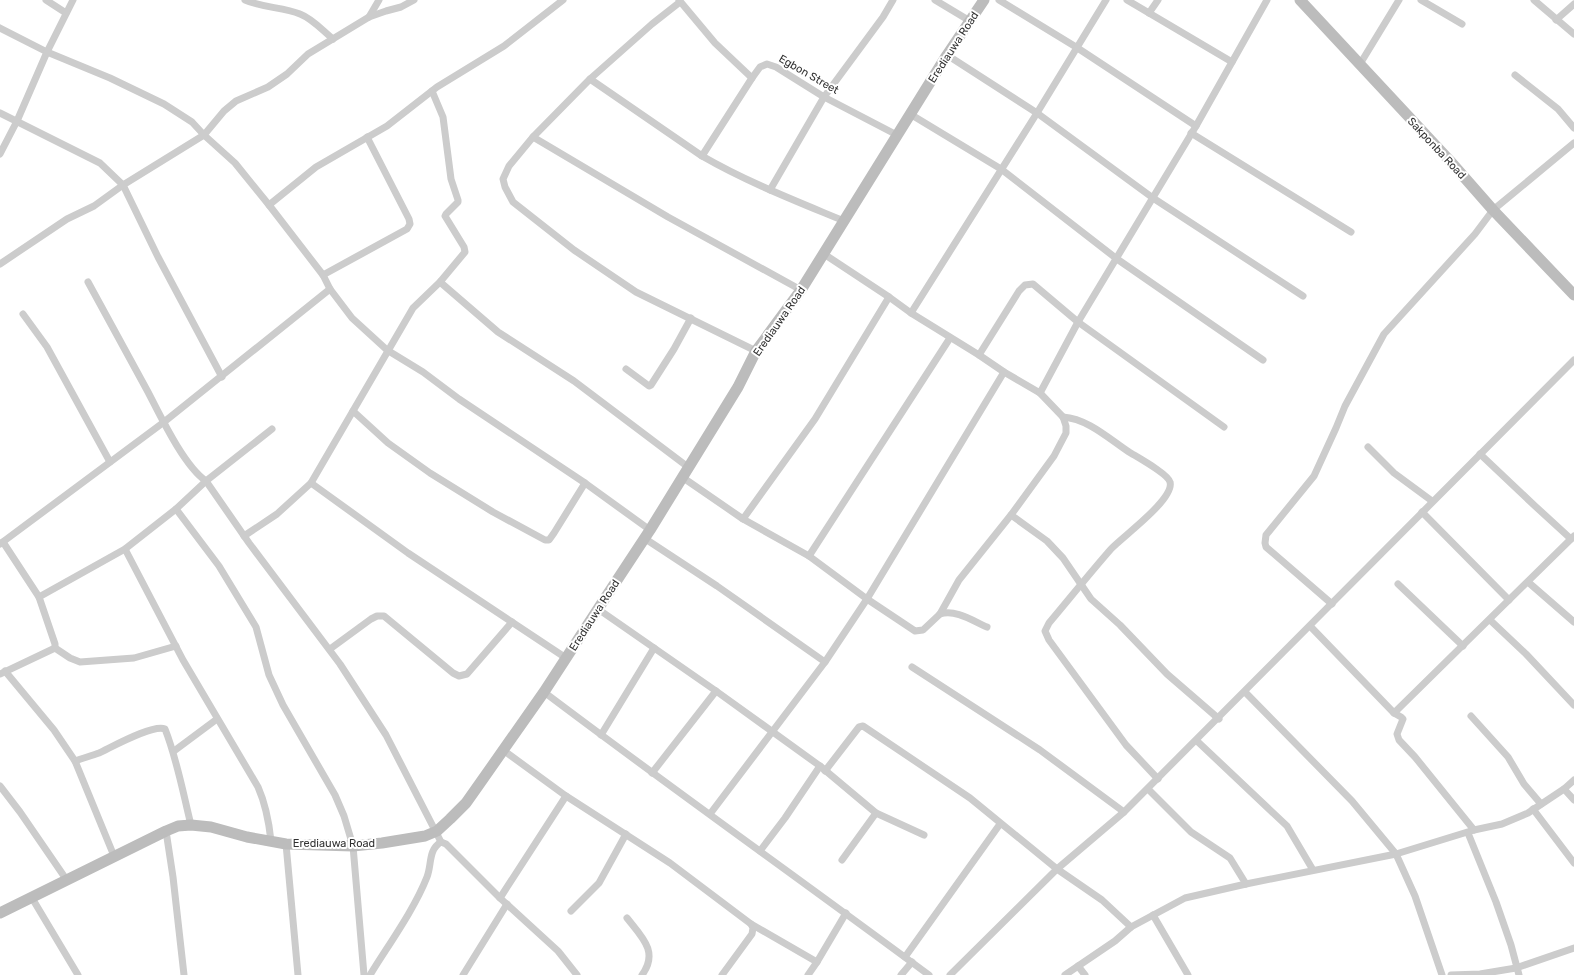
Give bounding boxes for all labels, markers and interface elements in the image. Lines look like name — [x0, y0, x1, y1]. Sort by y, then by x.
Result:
street label: Erediauwa Road — [926, 9, 981, 85]
street label: Egbon Street — [776, 52, 842, 97]
street label: Sakponba Road — [1405, 115, 1469, 182]
street label: Erediauwa Road — [750, 284, 808, 359]
street label: Erediauwa Road — [567, 577, 622, 653]
street label: Erediauwa Road — [293, 837, 375, 850]

